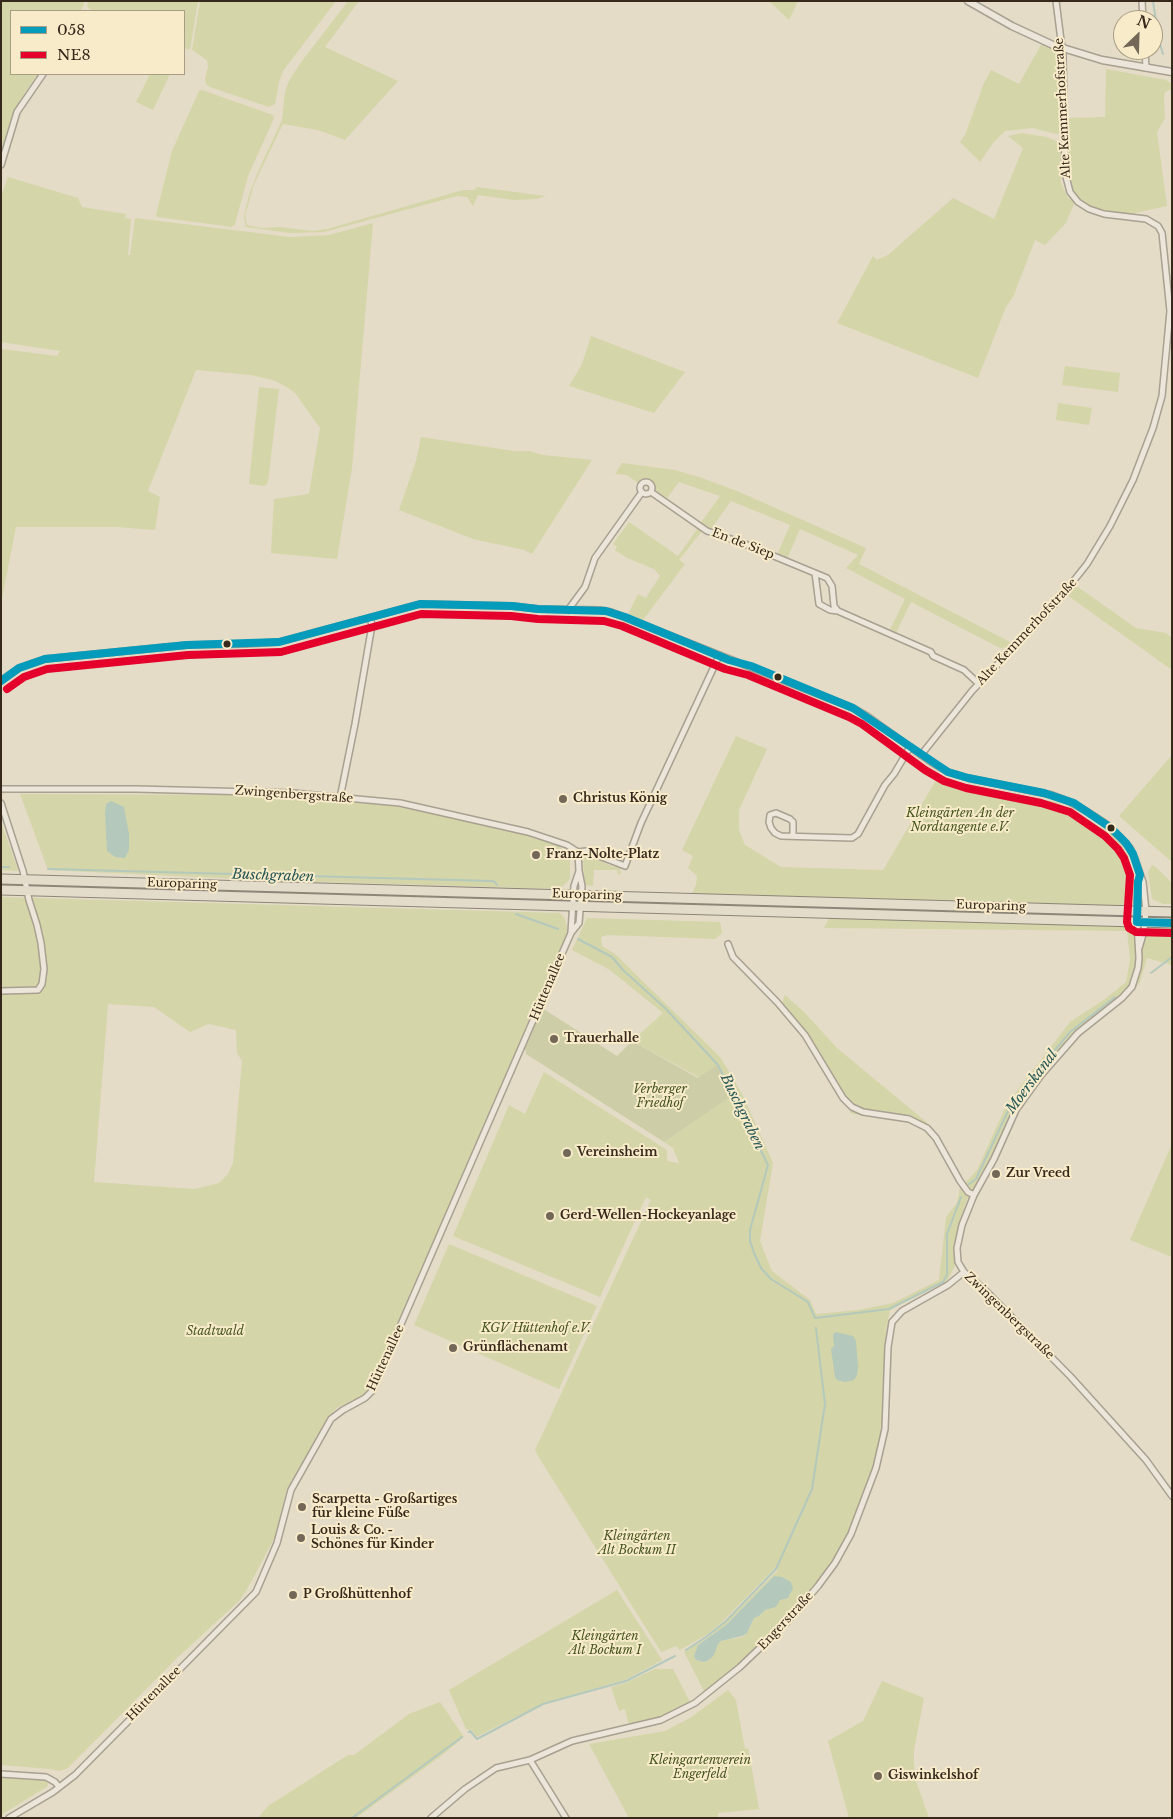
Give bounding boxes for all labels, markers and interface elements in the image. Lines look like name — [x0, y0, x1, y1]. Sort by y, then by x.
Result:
legend — [10, 10, 185, 75]
north arrow — [1113, 10, 1163, 60]
text: N — [1134, 11, 1153, 33]
text: 058 — [57, 20, 85, 39]
street label: Alte Kemmerhofstraße — [1052, 37, 1074, 179]
text: NE8 — [57, 45, 91, 64]
street label: En de Siep — [710, 526, 776, 562]
street label: Alte Kemmerhofstraße — [974, 576, 1080, 688]
unlabelled marker — [222, 639, 232, 649]
unlabelled marker — [773, 672, 783, 682]
street label: Zwingenbergstraße — [234, 784, 354, 806]
place label: Christus König — [573, 792, 667, 806]
marker: Christus König — [557, 793, 569, 805]
park label: Kleingärten An der Nordtangente e.V. — [906, 807, 1014, 835]
unlabelled marker — [1106, 823, 1116, 833]
place label: Franz-Nolte-Platz — [546, 848, 659, 862]
marker: Franz-Nolte-Platz — [530, 849, 542, 861]
water label: Buschgraben — [232, 866, 314, 886]
street label: Europaring — [147, 876, 217, 892]
street label: Europaring — [552, 887, 622, 903]
street label: Europaring — [956, 898, 1026, 914]
street label: Hüttenallee — [527, 951, 569, 1023]
place label: Trauerhalle — [564, 1032, 639, 1046]
marker: Trauerhalle — [548, 1033, 560, 1045]
water label: Moerskanal — [1003, 1047, 1061, 1117]
water label: Buschgraben — [716, 1071, 768, 1153]
park label: Verberger Friedhof — [633, 1083, 687, 1111]
place label: Vereinsheim — [577, 1146, 657, 1160]
marker: Vereinsheim — [561, 1147, 573, 1159]
place label: Zur Vreed — [1006, 1167, 1070, 1181]
marker: Zur Vreed — [990, 1168, 1002, 1180]
place label: Gerd-Wellen-Hockeyanlage — [560, 1209, 736, 1223]
marker: Gerd-Wellen-Hockeyanlage — [544, 1210, 556, 1222]
street label: Zwingenbergstraße — [961, 1270, 1057, 1362]
park label: KGV Hüttenhof e.V. — [481, 1322, 591, 1336]
street label: Hüttenallee — [364, 1323, 408, 1393]
park label: Stadtwald — [186, 1325, 244, 1339]
place label: Grünflächenamt — [463, 1341, 568, 1355]
marker: Grünflächenamt — [447, 1342, 459, 1354]
place label: Scarpetta - Großartiges für kleine Füße — [312, 1493, 457, 1521]
marker: Scarpetta - Großartiges für kleine Füße — [296, 1501, 308, 1513]
place label: Louis & Co. - Schönes für Kinder — [311, 1524, 434, 1552]
park label: Kleingärten Alt Bockum II — [598, 1530, 676, 1558]
marker: Louis & Co. - Schönes für Kinder — [295, 1532, 307, 1544]
place label: P Großhüttenhof — [303, 1588, 411, 1602]
marker: P Großhüttenhof — [287, 1589, 299, 1601]
street label: Engerstraße — [755, 1589, 817, 1653]
park label: Kleingärten Alt Bockum I — [569, 1630, 641, 1658]
street label: Hüttenallee — [124, 1664, 184, 1724]
park label: Kleingartenverein Engerfeld — [649, 1754, 751, 1782]
place label: Giswinkelshof — [888, 1769, 978, 1783]
marker: Giswinkelshof — [872, 1770, 884, 1782]

